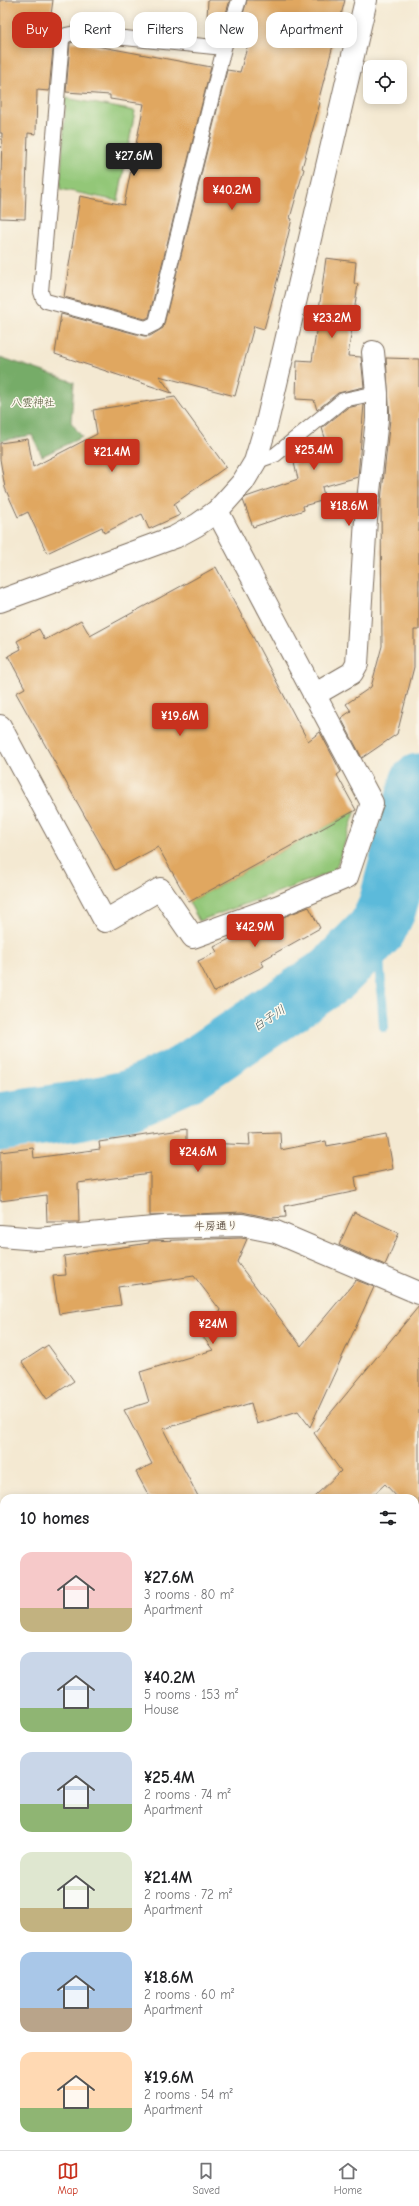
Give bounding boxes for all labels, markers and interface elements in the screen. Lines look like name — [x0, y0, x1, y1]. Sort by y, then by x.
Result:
chip: Buy — [12, 12, 62, 48]
chip: Rent — [70, 12, 125, 48]
chip: Filters — [133, 12, 197, 48]
chip: New — [205, 12, 258, 48]
chip: Apartment — [266, 12, 357, 48]
map controls — [363, 60, 407, 104]
button: locate — [363, 60, 407, 104]
pin: ¥27.6M — [101, 143, 167, 177]
text: ¥27.6M — [115, 148, 153, 163]
pin: ¥40.2M — [199, 177, 265, 211]
text: ¥40.2M — [212, 182, 252, 197]
pin: ¥23.2M — [299, 305, 365, 339]
text: ¥23.2M — [313, 310, 351, 325]
park label: 八雲神社 — [11, 396, 55, 409]
pin: ¥25.4M — [281, 437, 347, 471]
pin: ¥21.4M — [79, 439, 145, 473]
text: ¥25.4M — [295, 442, 333, 457]
text: ¥21.4M — [94, 444, 130, 459]
pin: ¥18.6M — [316, 493, 382, 527]
text: ¥18.6M — [330, 498, 368, 513]
pin: ¥19.6M — [147, 703, 213, 737]
text: ¥19.6M — [161, 708, 199, 723]
pin: ¥42.9M — [222, 914, 288, 948]
text: ¥42.9M — [236, 919, 274, 934]
water label: 白子川 — [250, 1002, 288, 1034]
pin: ¥24.6M — [165, 1139, 231, 1173]
text: ¥24.6M — [179, 1144, 217, 1159]
street label: 牛房通り — [194, 1219, 238, 1233]
pin: ¥24M — [189, 1311, 237, 1345]
text: ¥24M — [198, 1316, 228, 1331]
icon: filters — [377, 1507, 399, 1529]
text: 10 homes — [20, 1509, 89, 1528]
icon: home — [52, 1568, 100, 1616]
text: ¥27.6M — [144, 1568, 194, 1587]
text: 3 rooms · 80 m² — [144, 1587, 234, 1602]
text: Apartment — [144, 1602, 202, 1617]
icon: home — [52, 1668, 100, 1716]
text: ¥40.2M — [144, 1668, 195, 1687]
text: 5 rooms · 153 m² — [144, 1687, 238, 1702]
text: House — [144, 1702, 179, 1717]
icon: home — [52, 1768, 100, 1816]
text: ¥25.4M — [144, 1768, 195, 1787]
text: 2 rooms · 74 m² — [144, 1787, 231, 1802]
text: Apartment — [144, 1802, 202, 1817]
icon: home — [52, 1868, 100, 1916]
text: ¥21.4M — [144, 1868, 192, 1887]
text: 2 rooms · 72 m² — [144, 1887, 232, 1902]
text: Apartment — [144, 1902, 202, 1917]
icon: home — [52, 1968, 100, 2016]
text: ¥18.6M — [144, 1968, 193, 1987]
text: 2 rooms · 60 m² — [144, 1987, 234, 2002]
text: Apartment — [144, 2002, 202, 2017]
icon: home — [52, 2068, 100, 2116]
text: ¥19.6M — [144, 2068, 194, 2087]
text: 2 rooms · 54 m² — [144, 2087, 233, 2102]
text: Apartment — [144, 2102, 202, 2117]
tab: Map — [57, 2160, 79, 2197]
tab: Saved — [193, 2160, 220, 2197]
tab: Home — [334, 2160, 362, 2197]

